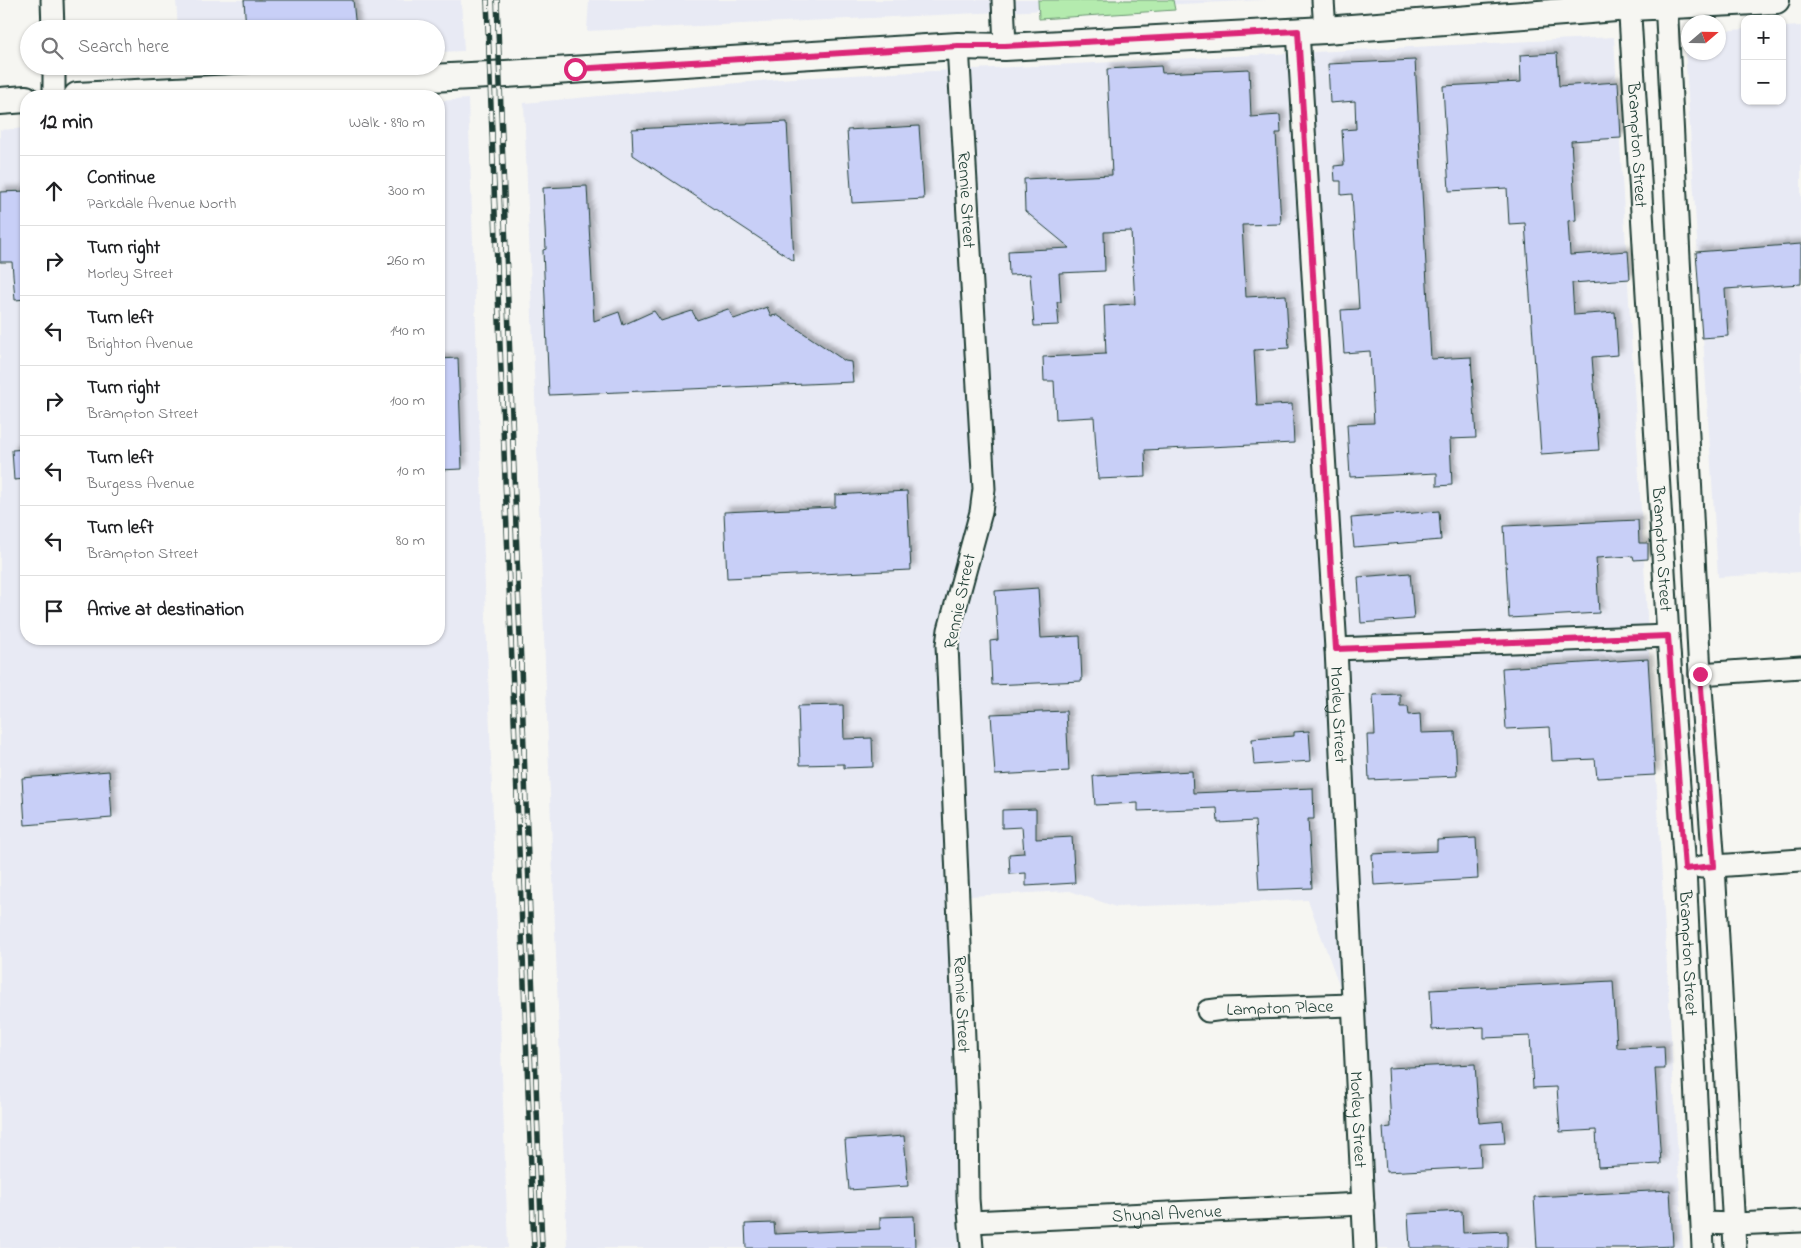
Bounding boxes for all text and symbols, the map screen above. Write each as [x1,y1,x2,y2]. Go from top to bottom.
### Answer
north arrow [1681,15,1726,60]
map controls [1741,15,1786,105]
button: + [1741,15,1786,60]
search box [20,20,445,75]
icon: search [38,34,66,62]
text: Search here [78,34,169,61]
route start [564,58,587,81]
button: − [1741,60,1786,105]
street label: Brampton Street [1619,80,1653,208]
text: 12 min [40,108,93,138]
text: Walk · 890 m [349,111,425,135]
street label: Rennie Street [949,151,981,249]
text: Continue [87,165,155,192]
icon: ahead [40,177,68,205]
text: 300 m [388,179,425,203]
text: Parkdale Avenue North [87,192,236,216]
text: Turn right [87,235,160,262]
icon: right [40,247,68,275]
text: 260 m [387,249,425,273]
text: Morley Street [87,262,173,286]
text: Turn left [87,305,154,332]
icon: left [40,317,68,345]
text: 140 m [390,319,425,343]
text: Brighton Avenue [87,332,193,356]
text: Turn right [87,375,160,402]
icon: right [40,387,68,415]
text: 100 m [390,389,425,413]
text: Brampton Street [87,402,198,426]
text: Turn left [87,445,154,472]
icon: left [40,457,68,485]
text: 10 m [397,459,425,483]
text: Burgess Avenue [87,472,194,496]
street label: Brampton Street [1644,485,1677,613]
text: Turn left [87,515,154,542]
icon: left [40,527,68,555]
text: 80 m [396,529,425,553]
text: Brampton Street [87,542,198,566]
street label: Rennie Street [938,551,984,652]
icon: arrive [40,597,68,625]
text: Arrive at destination [87,597,244,624]
route end [1689,663,1712,686]
street label: Morley Street [1322,666,1353,764]
street label: Brampton Street [1671,889,1703,1016]
street label: Rennie Street [945,955,976,1053]
street label: Lampton Place [1226,995,1335,1024]
street label: Morley Street [1341,1070,1372,1168]
street label: Shynal Avenue [1111,1199,1223,1231]

